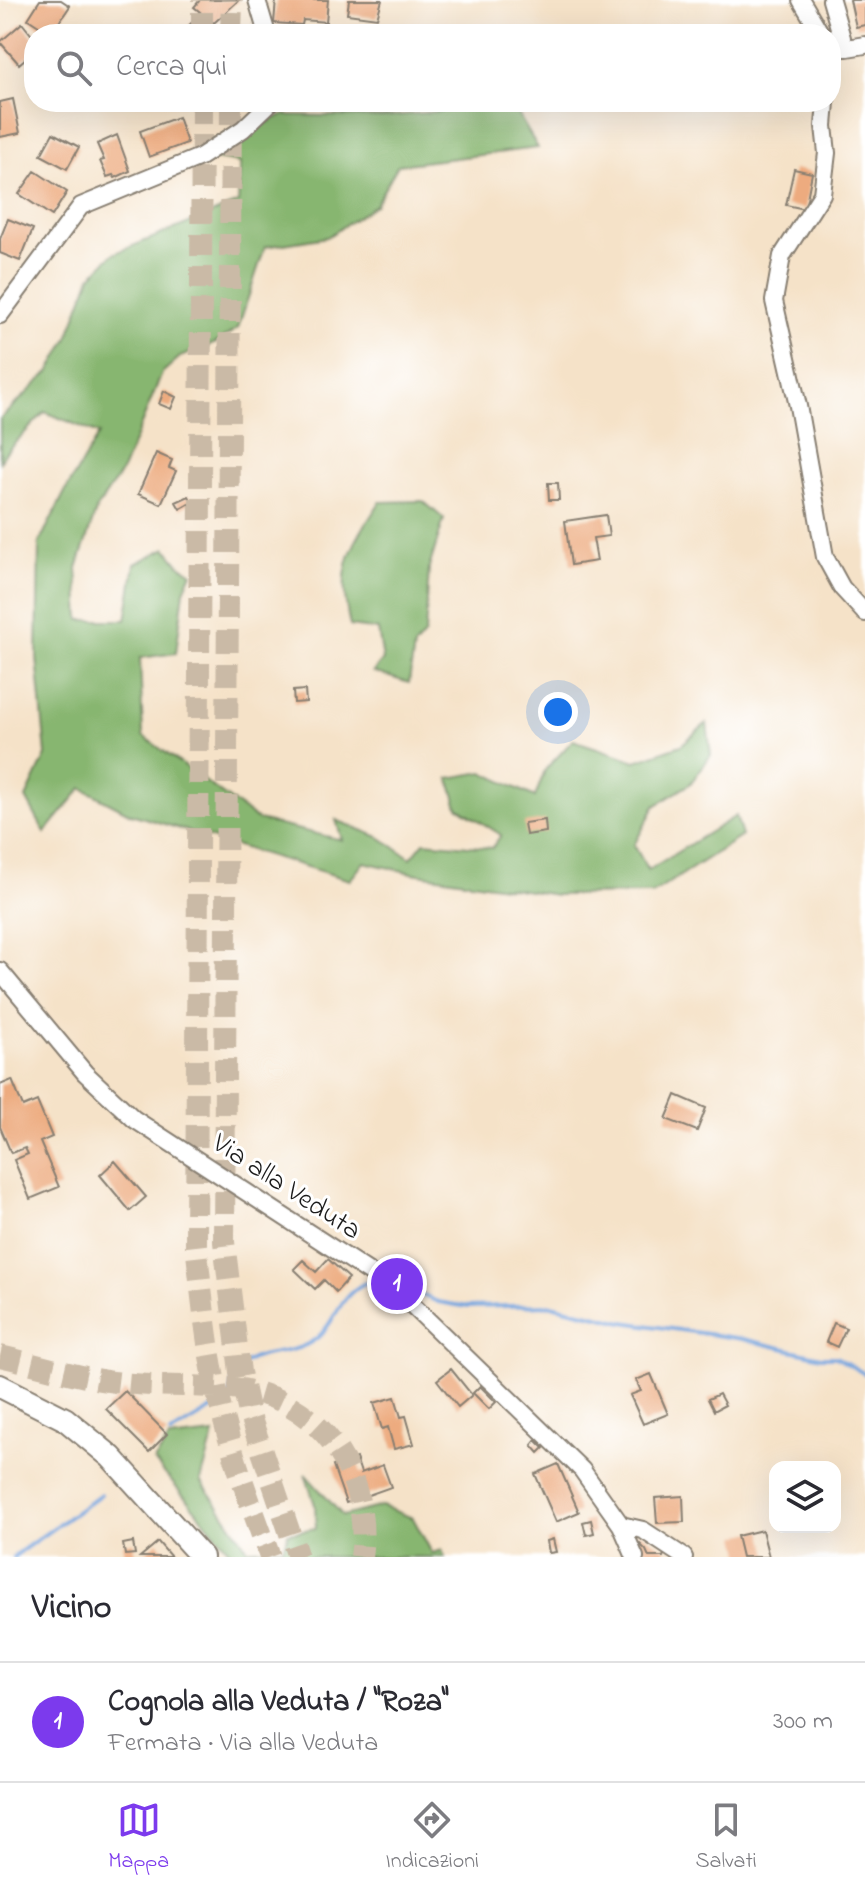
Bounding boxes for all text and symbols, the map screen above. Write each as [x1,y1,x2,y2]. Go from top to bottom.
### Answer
search box [24,24,841,112]
icon: search [52,46,96,90]
text: Cerca qui [116,46,227,90]
your location [538,692,578,732]
street label: Via alla Veduta [203,1124,369,1252]
pin: 1 [371,1254,423,1314]
map controls [769,1461,841,1533]
button: layers [769,1461,841,1533]
text: Vicino [32,1584,111,1634]
text: Cognola alla Veduta / "Roza" [108,1681,449,1725]
text: 1 [54,1703,62,1741]
text: 300 m [773,1703,833,1741]
text: Fermata · Via alla Veduta [108,1725,378,1763]
tab: Mappa [108,1798,169,1878]
tab: Indicazioni [386,1798,479,1878]
tab: Salvati [695,1798,757,1878]

